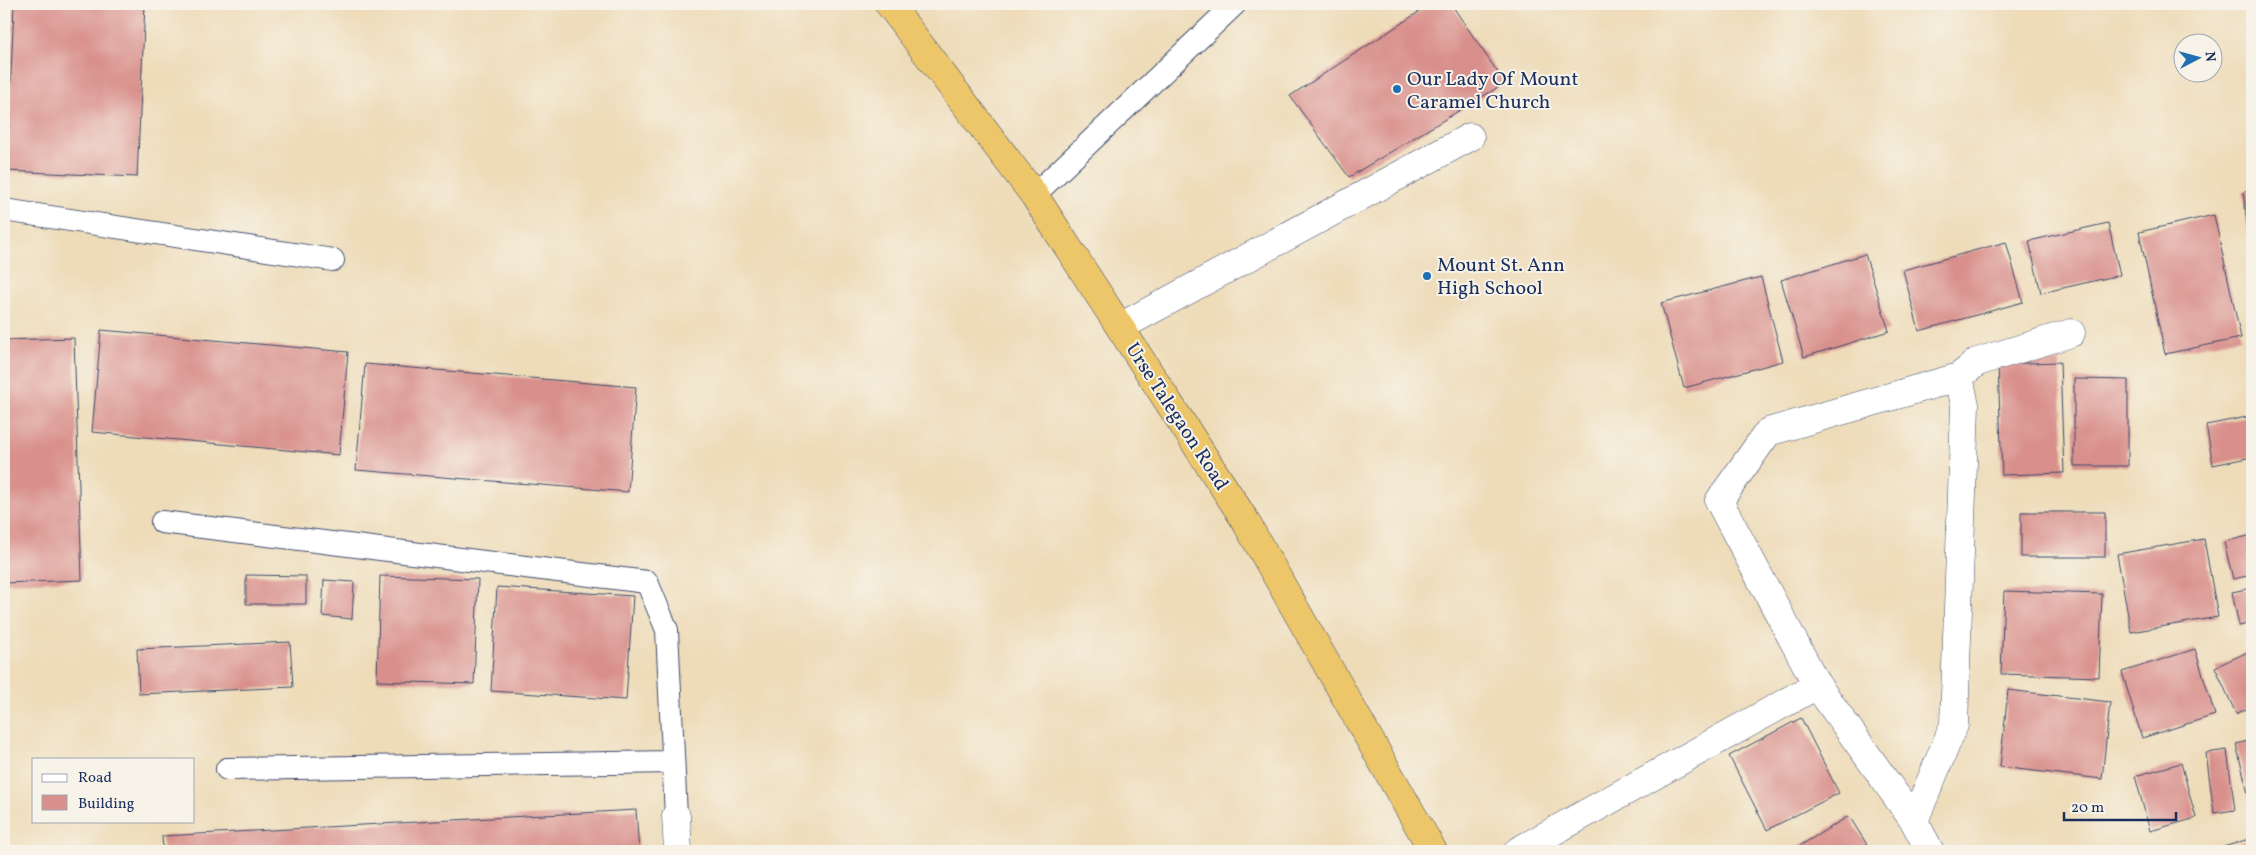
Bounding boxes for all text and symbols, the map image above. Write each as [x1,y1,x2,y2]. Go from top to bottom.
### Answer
north arrow [2174,32,2224,82]
text: N [2199,51,2219,63]
place label: Our Lady Of Mount Caramel Church [1407,66,1579,117]
marker: Our Lady Of Mount Caramel Church [1391,83,1403,95]
place label: Mount St. Ann High School [1437,252,1565,303]
marker: Mount St. Ann High School [1421,270,1433,282]
street label: Urse Talegaon Road [1118,338,1235,496]
legend [32,758,195,822]
text: Road [78,768,112,789]
scale bar [2064,790,2176,822]
text: Building [78,794,135,815]
text: 20 m [2071,798,2104,819]

